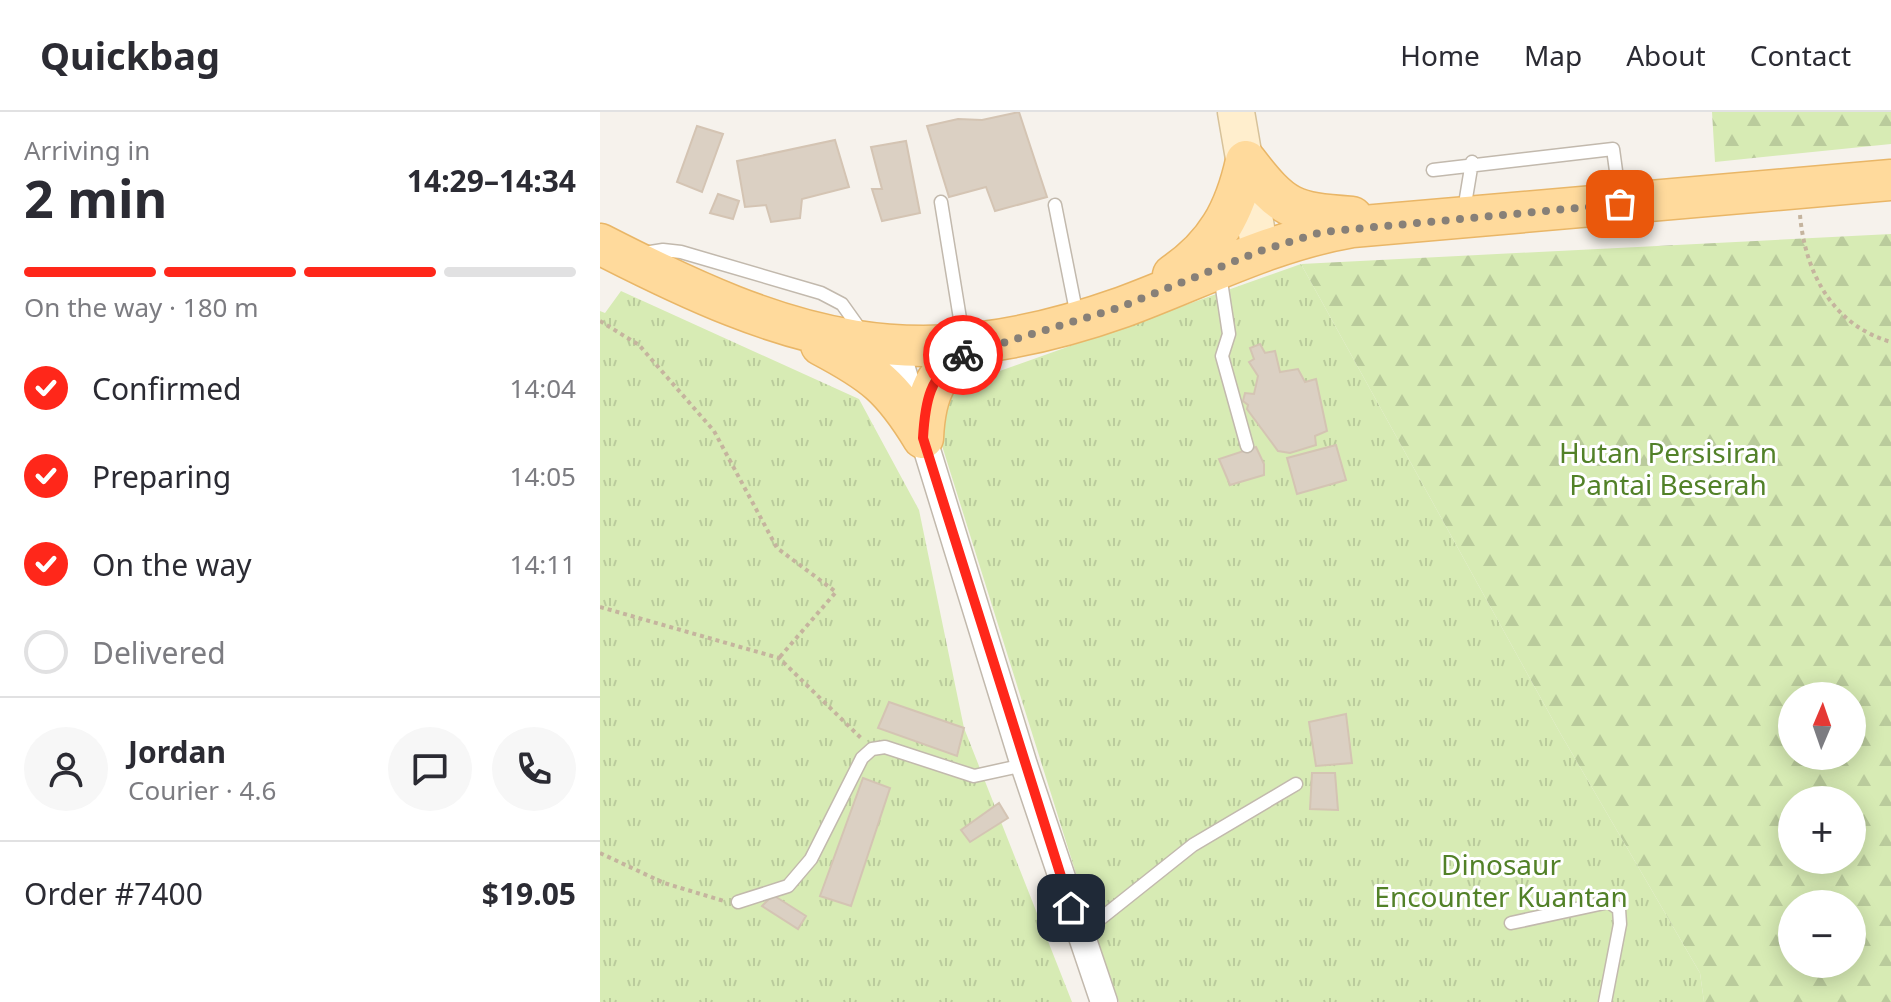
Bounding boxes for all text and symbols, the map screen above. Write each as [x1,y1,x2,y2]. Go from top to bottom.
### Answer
text: Quickbag [40,29,220,81]
text: Home [1400,36,1480,74]
text: Map [1524,36,1582,74]
text: About [1626,36,1706,74]
text: Contact [1750,36,1851,74]
text: Arriving in [24,132,150,168]
text: 14:29–14:34 [407,160,576,201]
text: 2 min [24,162,167,233]
pin [1586,170,1654,238]
icon: bag [1598,182,1642,226]
text: On the way · 180 m [24,289,258,325]
courier [923,315,1003,395]
icon: bike [941,333,985,377]
icon: check [24,366,68,410]
text: Confirmed [92,368,242,409]
text: 14:04 [510,370,576,406]
park label: Hutan Persisiran Pantai Beserah [1559,433,1777,503]
icon: check [24,454,68,498]
text: Preparing [92,456,231,497]
text: 14:05 [510,458,576,494]
icon: check [24,542,68,586]
text: On the way [92,544,252,585]
text: 14:11 [510,546,576,582]
text: Delivered [92,632,226,673]
north arrow [1778,682,1866,770]
map controls [1778,682,1866,978]
button: person [24,727,108,811]
button: chat [388,727,472,811]
button: phone [492,727,576,811]
text: Jordan [128,731,226,772]
text: Courier · 4.6 [128,772,276,808]
button: + [1778,786,1866,874]
park label: Dinosaur Encounter Kuantan [1374,845,1628,915]
text: Order #7400 [24,873,203,914]
text: $19.05 [482,873,576,914]
pin [1037,874,1105,942]
icon: home [1049,886,1093,930]
button: − [1778,890,1866,978]

